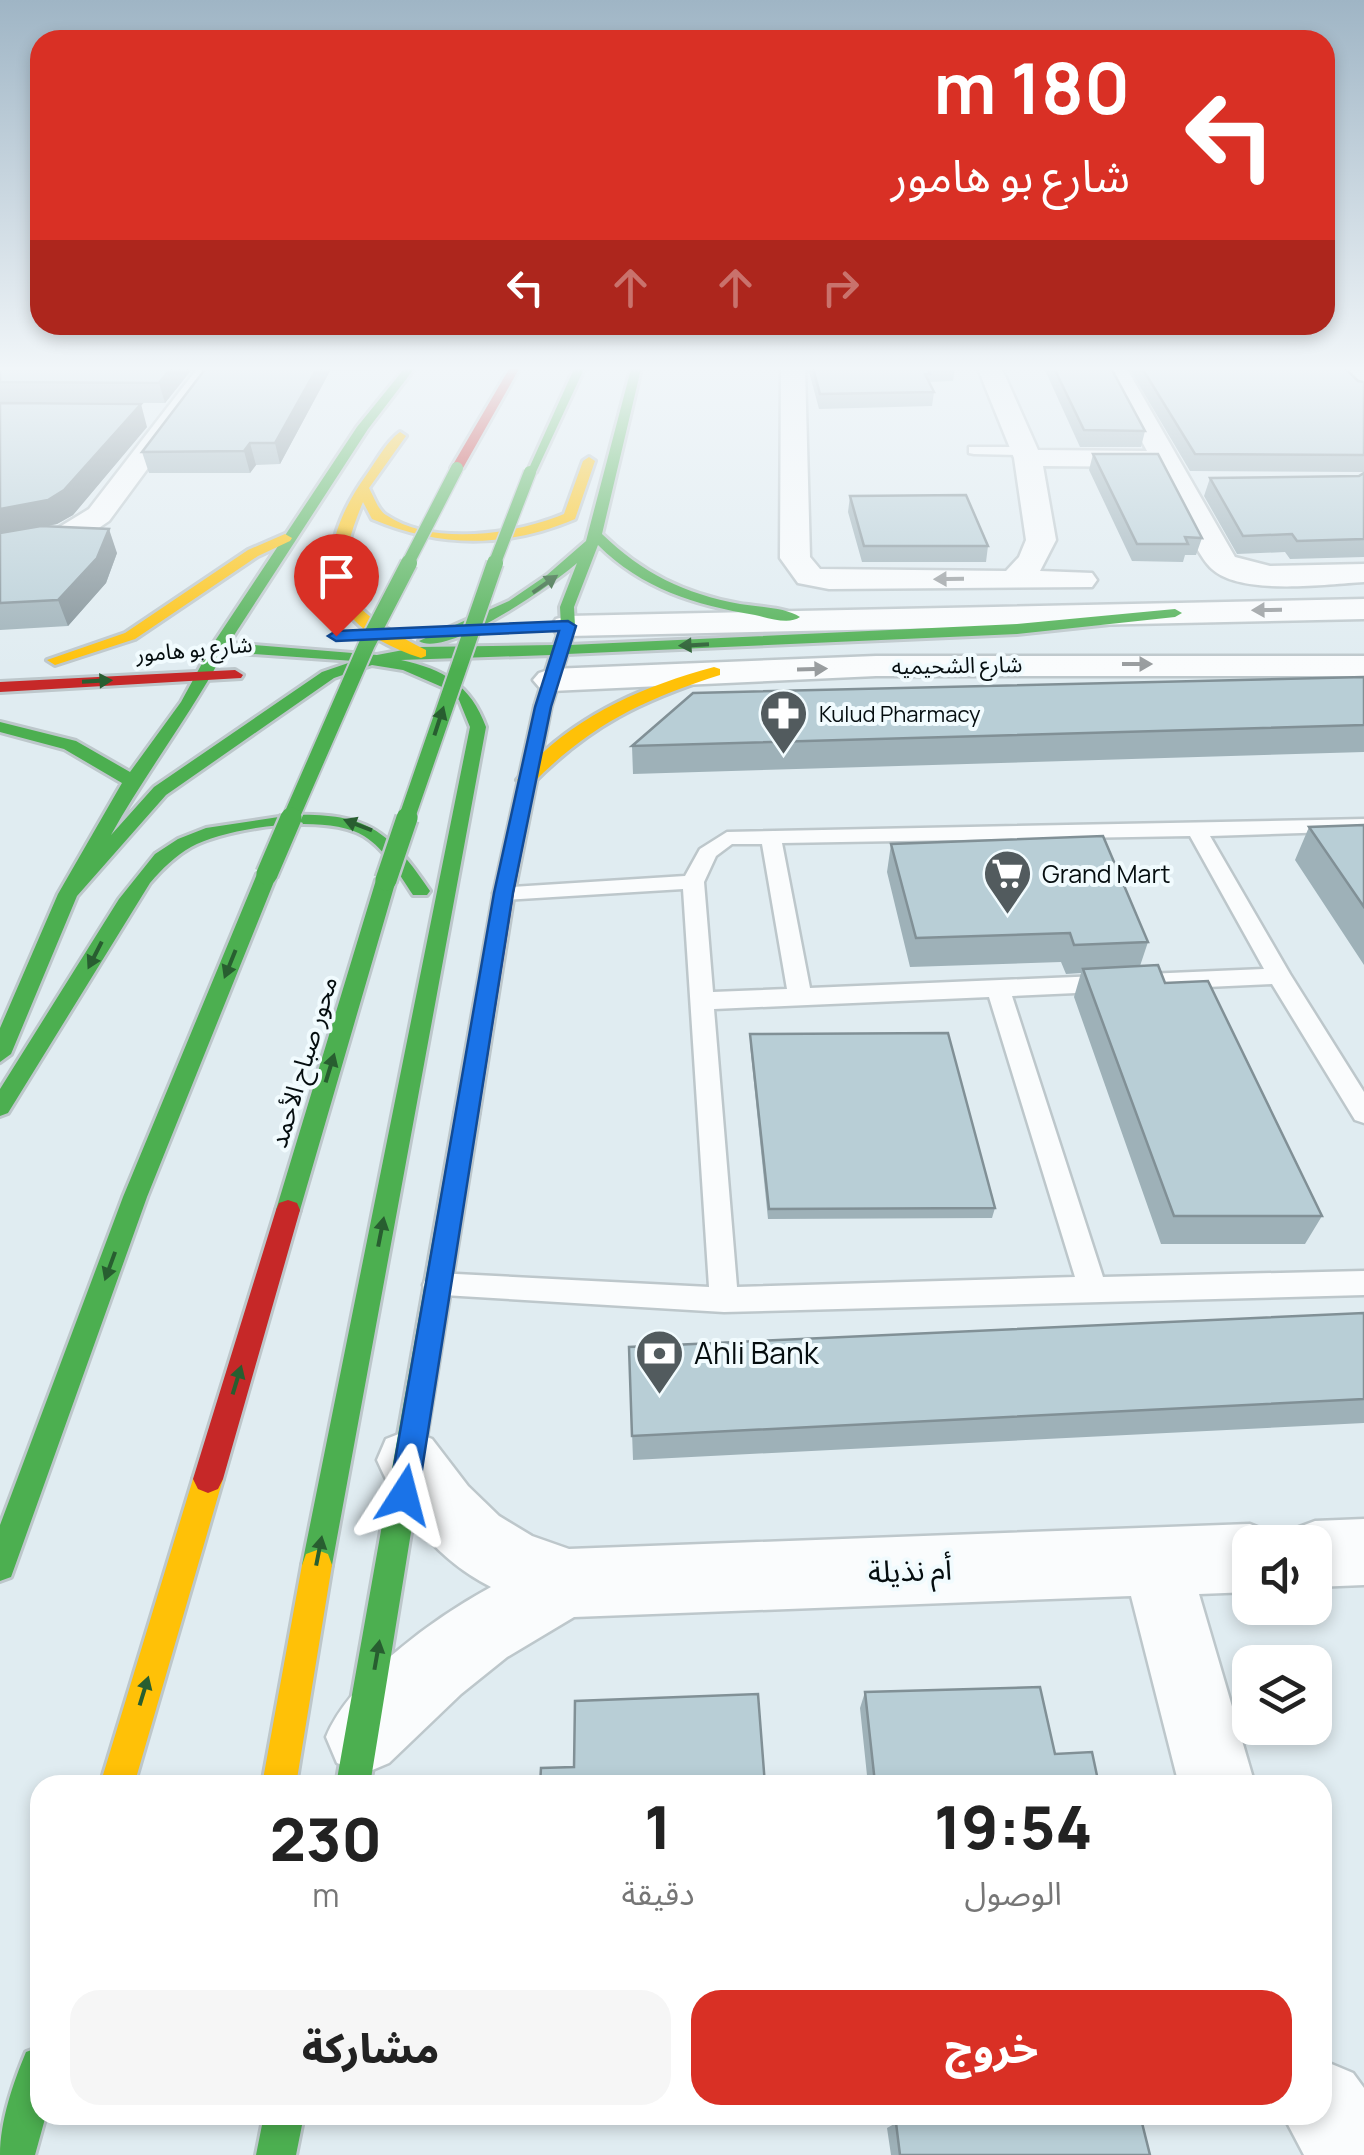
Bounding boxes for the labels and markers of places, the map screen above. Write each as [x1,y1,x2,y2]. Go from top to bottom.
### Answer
pin [294,534,379,637]
pharmacy icon: Kulud Pharmacy [758,688,810,756]
place label: Kulud Pharmacy [819,699,981,729]
supermarket icon: Grand Mart [981,848,1033,916]
place label: Grand Mart [1042,856,1171,891]
bank icon: Ahli Bank [633,1328,685,1396]
place label: Ahli Bank [694,1332,820,1373]

